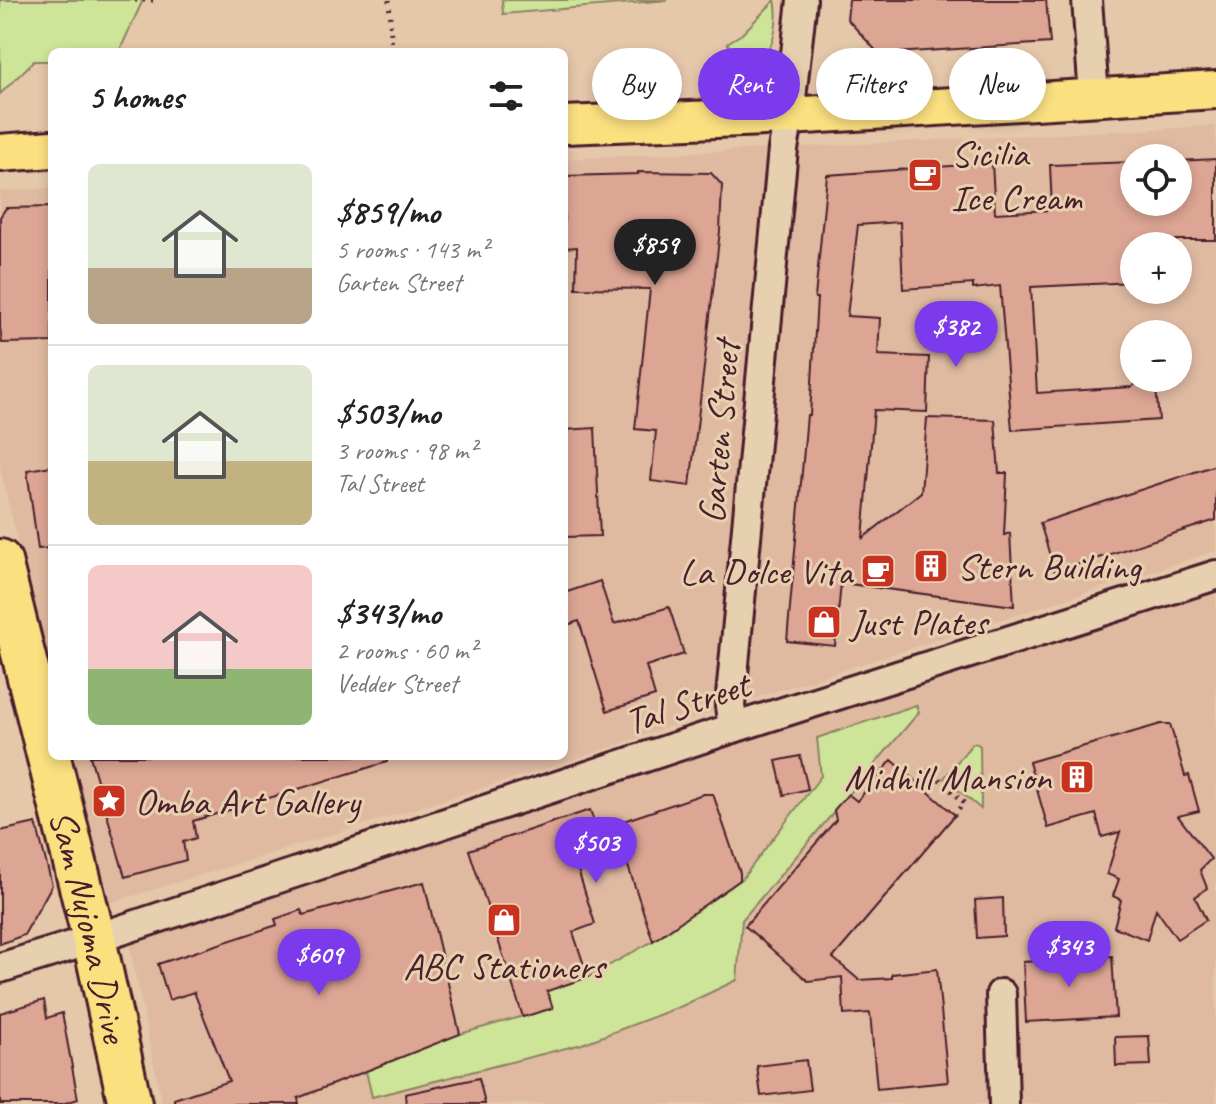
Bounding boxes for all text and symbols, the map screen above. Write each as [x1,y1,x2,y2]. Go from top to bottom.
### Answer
chip: Buy [592,48,682,120]
chip: Rent [698,48,800,120]
chip: Filters [816,48,933,120]
chip: New [949,48,1046,120]
icon: filters [484,74,528,118]
text: 5 homes [88,75,183,118]
place label: Sicilia Ice Cream [951,130,1083,221]
map controls [1120,144,1192,392]
button: locate [1120,144,1192,216]
cafe icon: Sicilia Ice Cream [906,156,944,194]
text: $859/mo [336,190,440,233]
icon: home [152,196,248,292]
pin: $859 [608,219,702,287]
text: $859 [632,228,678,261]
button: + [1120,232,1192,304]
text: 5 rooms · 143 m² [336,233,488,266]
text: Garten Street [336,266,461,299]
pin: $382 [909,301,1003,369]
text: $382 [933,310,979,343]
button: − [1120,320,1192,392]
street label: Garten Street [688,334,751,525]
text: $503/mo [336,391,440,434]
icon: home [152,397,248,493]
text: 3 rooms · 98 m² [336,434,477,467]
text: Tal Street [336,467,424,500]
place label: Stern Building [957,543,1142,590]
building icon: Stern Building [912,547,950,585]
place label: La Dolce Vita [680,548,855,595]
cafe icon: La Dolce Vita [859,552,897,590]
text: $343/mo [336,591,441,634]
icon: home [152,597,248,693]
place label: Just Plates [848,599,990,646]
shop icon: Just Plates [805,603,843,641]
text: 2 rooms · 60 m² [336,634,477,667]
street label: Tal Street [619,660,758,745]
text: Vedder Street [336,667,458,700]
place label: Midhill Mansion [844,754,1053,801]
building icon: Midhill Mansion [1058,758,1096,796]
place label: Omba Art Gallery [135,778,363,825]
place icon: Omba Art Gallery [90,782,128,820]
street label: Sam Nujoma Drive [39,805,140,1049]
pin: $503 [549,817,643,885]
text: $503 [573,826,619,859]
shop icon: ABC Stationers [485,901,523,939]
pin: $343 [1022,921,1116,989]
pin: $609 [272,929,366,997]
text: $343 [1046,930,1092,963]
text: $609 [295,938,343,971]
place label: ABC Stationers [403,943,608,990]

